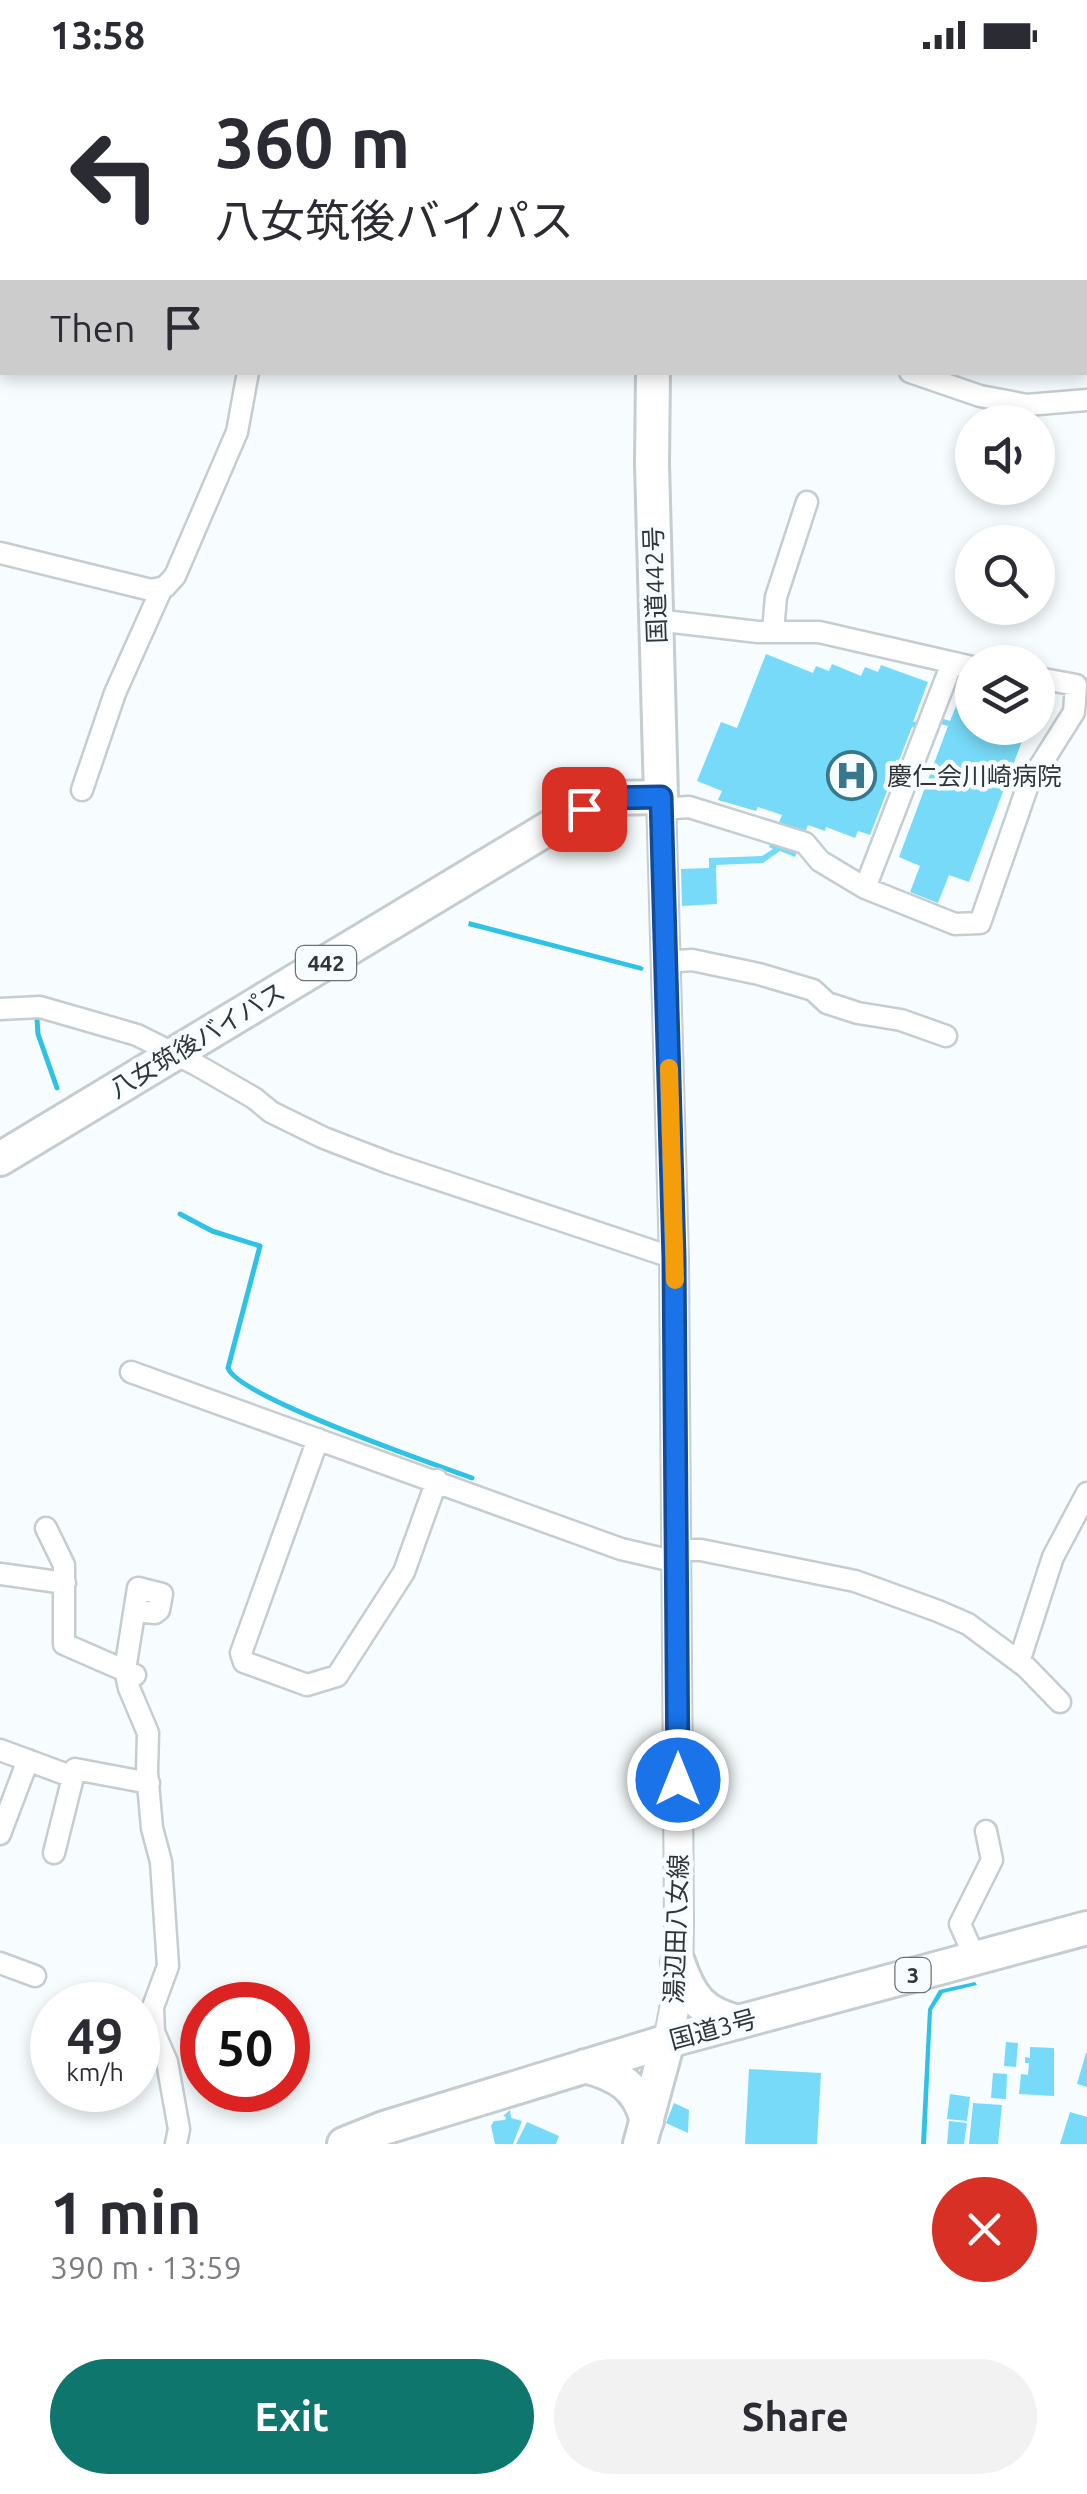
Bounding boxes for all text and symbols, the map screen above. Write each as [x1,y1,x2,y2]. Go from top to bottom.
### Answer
text: 13:58 [50,14,145,56]
text: 360 m [215,103,410,181]
icon: left [50,110,180,240]
text: 八女筑後バイパス [215,195,574,246]
icon: arrive [156,300,211,355]
text: Then [50,307,136,349]
map controls [955,405,1055,745]
button: sound [955,405,1055,505]
button: search [955,525,1055,625]
street label: 国道442号 [639,526,671,644]
button: layers [955,645,1055,745]
hospital icon: 慶仁会川崎病院 [826,750,878,802]
place label: 慶仁会川崎病院 [887,762,1062,790]
pin [542,767,627,852]
icon: arrive [557,782,612,837]
road number: 442 [296,946,356,980]
street label: 八女筑後バイパス [104,977,290,1103]
position arrow [626,1728,730,1832]
street label: 湯辺田八女線 [659,1854,693,2004]
road number: 3 [896,1958,930,1992]
speed limit sign: 50 [180,1982,310,2112]
street label: 国道3号 [666,2004,760,2054]
text: 49 [67,2007,123,2063]
text: km/h [66,2058,124,2086]
button: close [932,2177,1037,2282]
text: 1 min [50,2178,202,2245]
text: 390 m · 13:59 [50,2249,242,2285]
button: Exit [50,2359,534,2474]
button: Share [554,2359,1037,2474]

